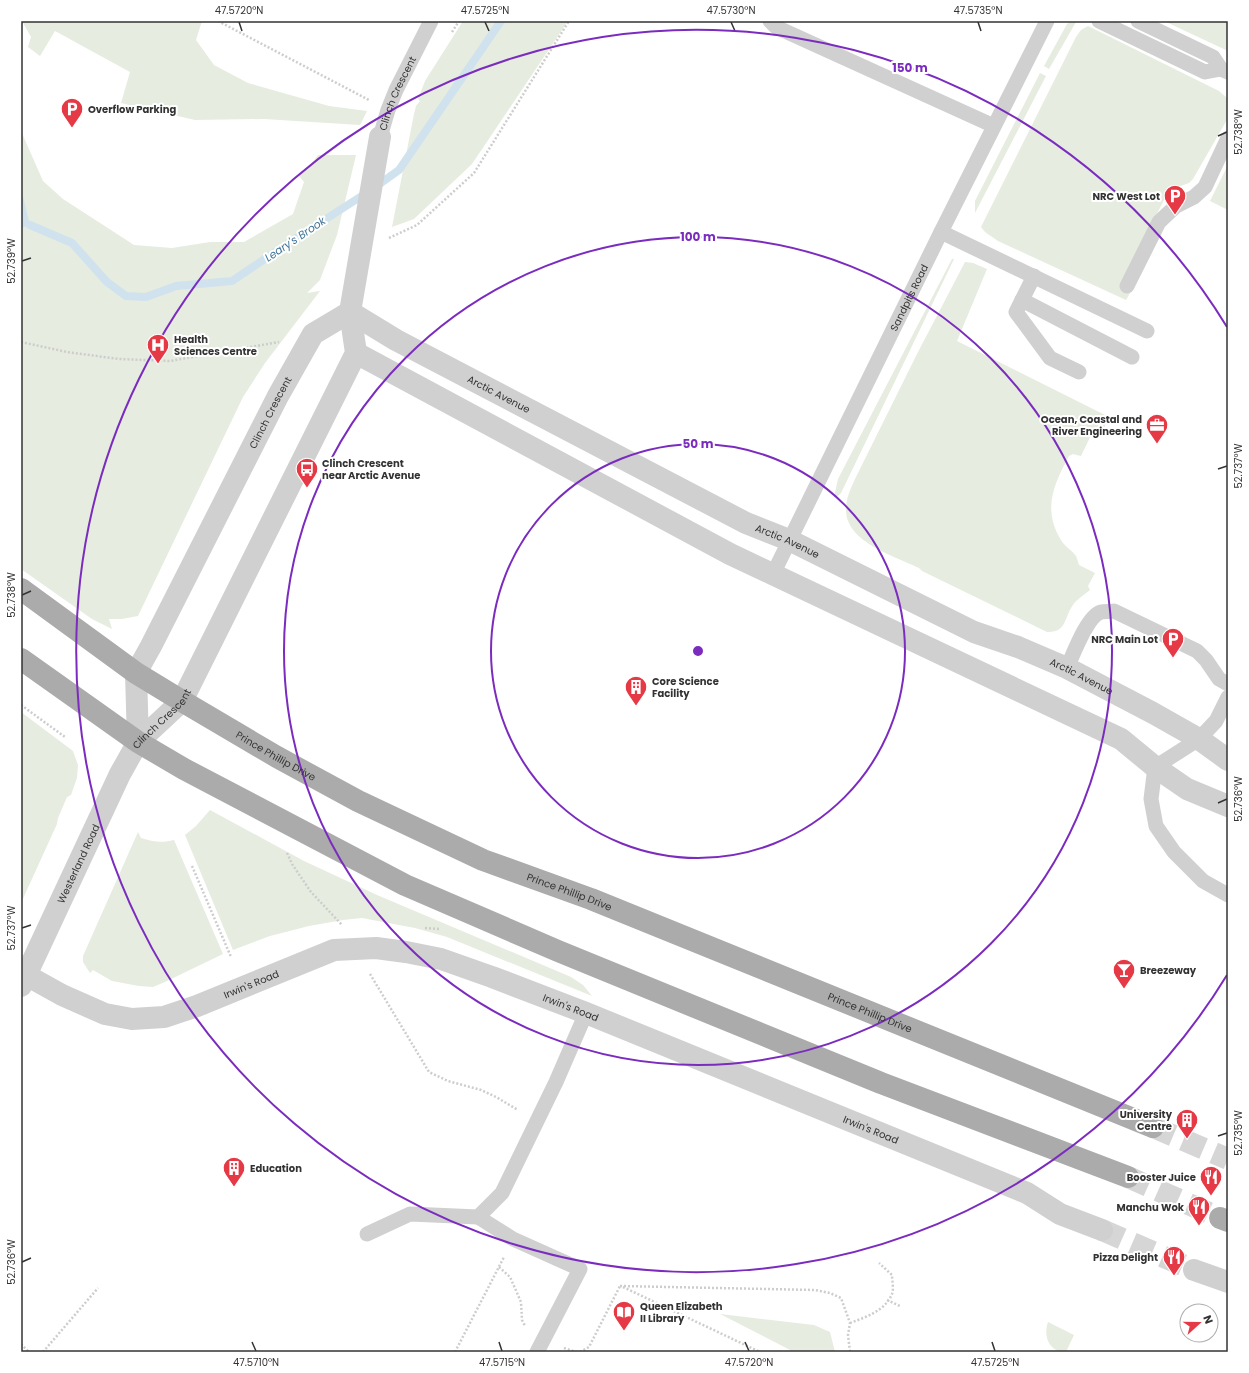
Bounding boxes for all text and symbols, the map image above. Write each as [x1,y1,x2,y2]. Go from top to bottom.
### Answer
text: 47.5720°N [215,3,263,18]
text: 47.5725°N [461,3,509,18]
text: 47.5730°N [707,3,755,18]
text: 47.5735°N [954,3,1002,18]
street label: Clinch Crescent [375,53,420,132]
text: 150 m [892,59,928,76]
parking icon: Overflow Parking [59,96,85,129]
place label: Overflow Parking [88,102,176,117]
text: 52.738°W [1231,109,1246,155]
parking icon: NRC West Lot [1162,183,1188,216]
place label: NRC West Lot [1093,189,1160,204]
water label: Leary's Brook [261,212,330,265]
text: 100 m [680,228,716,245]
text: 52.739°W [4,238,19,284]
street label: Sandpits Road [887,262,932,334]
hospital icon: Health Sciences Centre [145,332,171,365]
place label: Health Sciences Centre [174,332,257,359]
street label: Arctic Avenue [465,372,533,417]
street label: Clinch Crescent [245,374,296,451]
place label: Ocean, Coastal and River Engineering [1041,412,1142,439]
office icon: Ocean, Coastal and River Engineering [1144,412,1170,445]
text: 50 m [683,435,714,452]
text: 52.737°W [1231,443,1246,488]
bus stop icon: Clinch Crescent near Arctic Avenue [294,456,320,489]
place label: Clinch Crescent near Arctic Avenue [322,456,420,483]
street label: Arctic Avenue [753,520,822,562]
text: 52.738°W [4,572,19,618]
parking icon: NRC Main Lot [1160,626,1186,659]
place label: NRC Main Lot [1091,632,1158,647]
centre of rings [691,644,705,658]
street label: Arctic Avenue [1047,654,1115,699]
building icon: Core Science Facility [623,674,649,707]
place label: Core Science Facility [652,674,719,701]
street label: Clinch Crescent [129,686,195,752]
street label: Prince Phillip Drive [233,727,319,785]
text: 52.736°W [1231,776,1246,822]
street label: Westerland Road [54,822,104,906]
street label: Prince Phillip Drive [525,869,614,915]
text: 52.737°W [4,905,19,950]
bar icon: Breezeway [1111,957,1137,990]
place label: Breezeway [1140,963,1197,978]
street label: Irwin's Road [221,966,281,1002]
street label: Prince Phillip Drive [825,989,914,1037]
street label: Irwin's Road [541,990,601,1025]
place label: University Centre [1120,1107,1173,1134]
building icon: University Centre [1174,1107,1200,1140]
text: 52.735°W [1231,1110,1246,1156]
street label: Irwin's Road [841,1112,901,1148]
building icon: Education [221,1155,247,1188]
place label: Education [250,1161,302,1176]
restaurant icon: Booster Juice [1198,1164,1224,1197]
place label: Booster Juice [1127,1170,1196,1185]
restaurant icon: Manchu Wok [1186,1194,1212,1227]
place label: Manchu Wok [1117,1200,1185,1215]
text: 52.736°W [4,1239,19,1285]
restaurant icon: Pizza Delight [1161,1244,1187,1277]
place label: Pizza Delight [1093,1250,1158,1265]
library icon: Queen Elizabeth II Library [611,1299,637,1332]
place label: Queen Elizabeth II Library [640,1299,723,1326]
north arrow [1179,1303,1219,1343]
text: N [1199,1313,1217,1326]
text: 47.5710°N [233,1355,279,1370]
text: 47.5715°N [479,1355,525,1370]
text: 47.5720°N [725,1355,773,1370]
text: 47.5725°N [971,1355,1019,1370]

